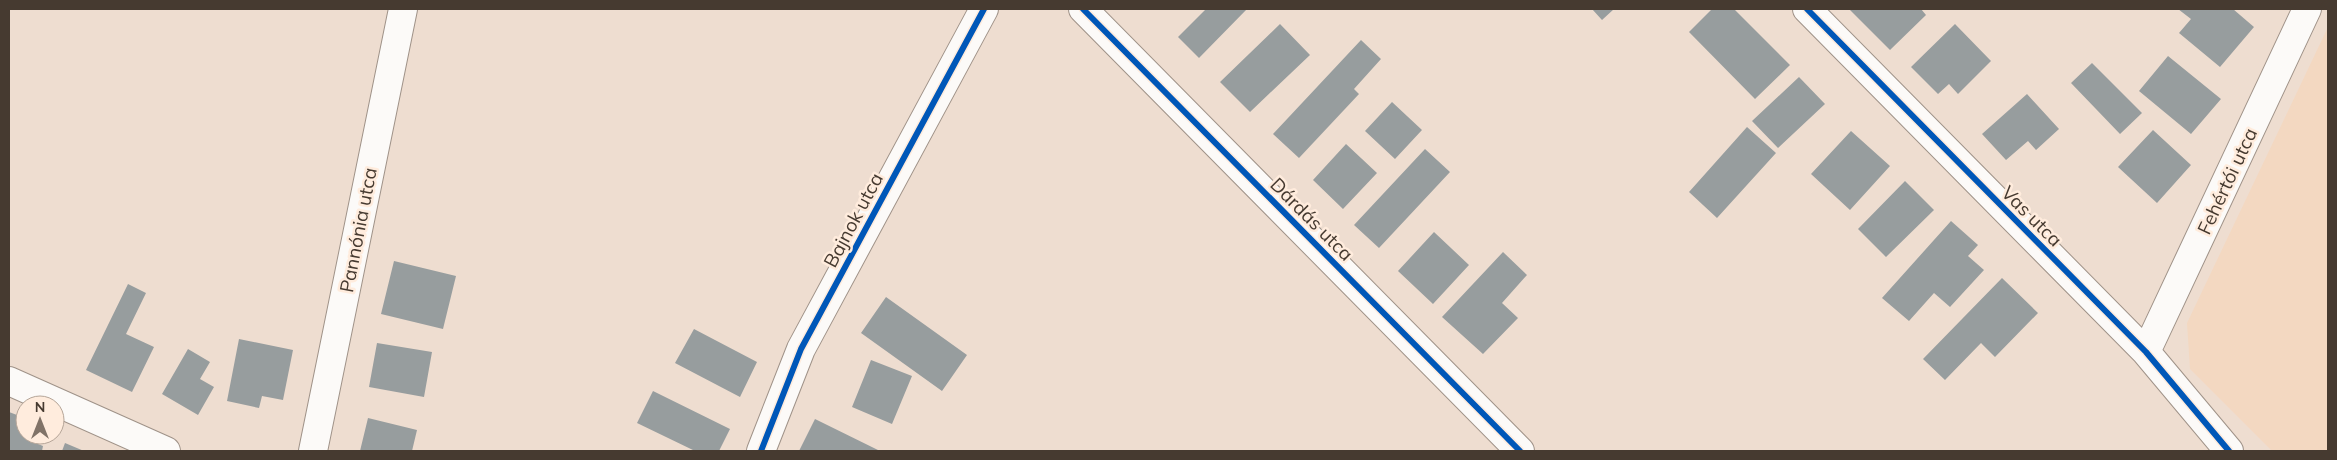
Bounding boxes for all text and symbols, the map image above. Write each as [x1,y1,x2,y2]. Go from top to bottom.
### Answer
street label: Fehértói utca [2192,124,2262,238]
street label: Pannónia utca [334,166,382,294]
street label: Bajnok utca [818,169,888,271]
street label: Dárdás utca [1265,172,1359,266]
street label: Vas utca [1997,181,2067,251]
north arrow [15,395,65,445]
text: N [35,398,45,416]

